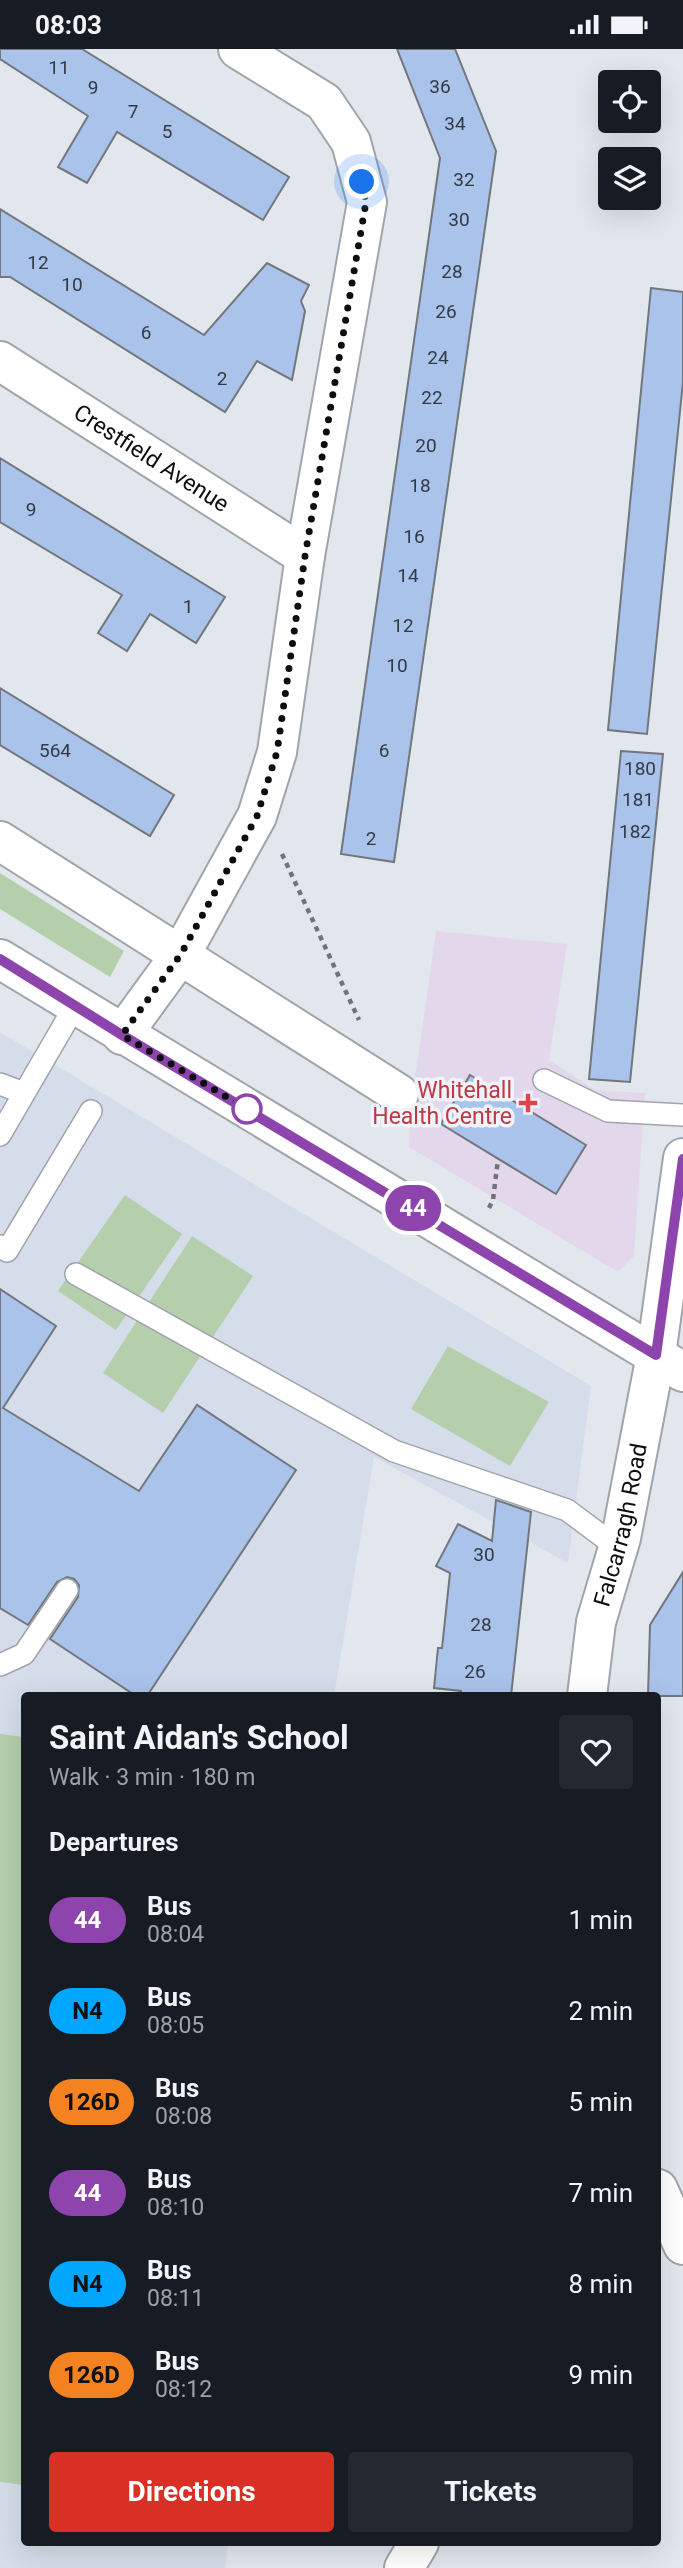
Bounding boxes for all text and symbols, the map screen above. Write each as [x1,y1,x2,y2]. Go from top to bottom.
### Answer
text: 08:03 [35,10,102,40]
house number: 11 [48,56,70,79]
map controls [598,70,661,210]
button: locate [598,70,661,133]
house number: 36 [429,75,451,98]
house number: 9 [88,76,98,99]
house number: 7 [128,100,138,123]
house number: 34 [444,112,466,135]
house number: 5 [162,120,172,143]
button: layers [598,147,661,210]
your location [344,164,379,199]
house number: 32 [453,168,475,191]
house number: 30 [448,208,470,231]
house number: 12 [27,251,49,274]
house number: 28 [441,260,463,283]
house number: 10 [61,273,83,296]
house number: 26 [435,300,457,323]
house number: 6 [141,321,151,344]
house number: 24 [427,346,449,369]
house number: 2 [217,367,227,390]
house number: 22 [421,386,443,409]
street label: Crestfield Avenue [69,399,234,518]
house number: 20 [415,434,437,457]
house number: 18 [409,474,431,497]
house number: 9 [26,498,36,521]
house number: 16 [403,525,425,548]
house number: 14 [397,564,419,587]
house number: 1 [183,595,193,618]
house number: 12 [392,614,414,637]
house number: 10 [386,654,408,677]
house number: 564 [39,739,71,762]
house number: 6 [379,739,389,762]
house number: 180 [624,757,656,780]
house number: 181 [622,788,654,811]
house number: 182 [619,820,651,843]
house number: 2 [366,827,376,850]
place label: Whitehall Health Centre [372,1077,512,1130]
marker: Whitehall Health Centre [518,1093,538,1113]
unlabelled marker [232,1094,262,1124]
line badge: 44 [382,1185,444,1231]
text: 44 [399,1194,427,1222]
street label: Falcarragh Road [588,1441,653,1610]
house number: 30 [473,1543,495,1566]
house number: 28 [470,1613,492,1636]
house number: 26 [464,1660,486,1683]
button: heart [559,1715,633,1789]
text: Saint Aidan's School [49,1718,349,1757]
text: Walk · 3 min · 180 m [49,1764,255,1791]
text: Departures [49,1827,179,1857]
text: Bus [147,1891,192,1921]
text: 1 min [568,1905,633,1935]
text: 44 [74,1906,101,1934]
text: 08:04 [147,1921,204,1948]
text: Bus [147,1982,192,2012]
text: 2 min [568,1996,633,2026]
text: N4 [72,1997,103,2025]
text: 08:05 [147,2012,204,2039]
text: Bus [155,2073,199,2103]
text: 5 min [568,2087,633,2117]
text: 126D [63,2088,120,2116]
text: 08:08 [155,2103,212,2130]
text: Bus [147,2164,192,2194]
text: 7 min [568,2178,633,2208]
text: 44 [74,2179,101,2207]
text: 08:10 [147,2194,204,2221]
text: Bus [147,2255,192,2285]
text: 8 min [568,2269,633,2299]
text: N4 [72,2270,103,2298]
text: 08:11 [147,2285,204,2312]
text: Bus [155,2346,199,2376]
text: 9 min [568,2360,633,2390]
text: 126D [63,2361,120,2389]
text: 08:12 [155,2376,212,2403]
button: Directions [49,2452,334,2532]
button: Tickets [348,2452,633,2532]

